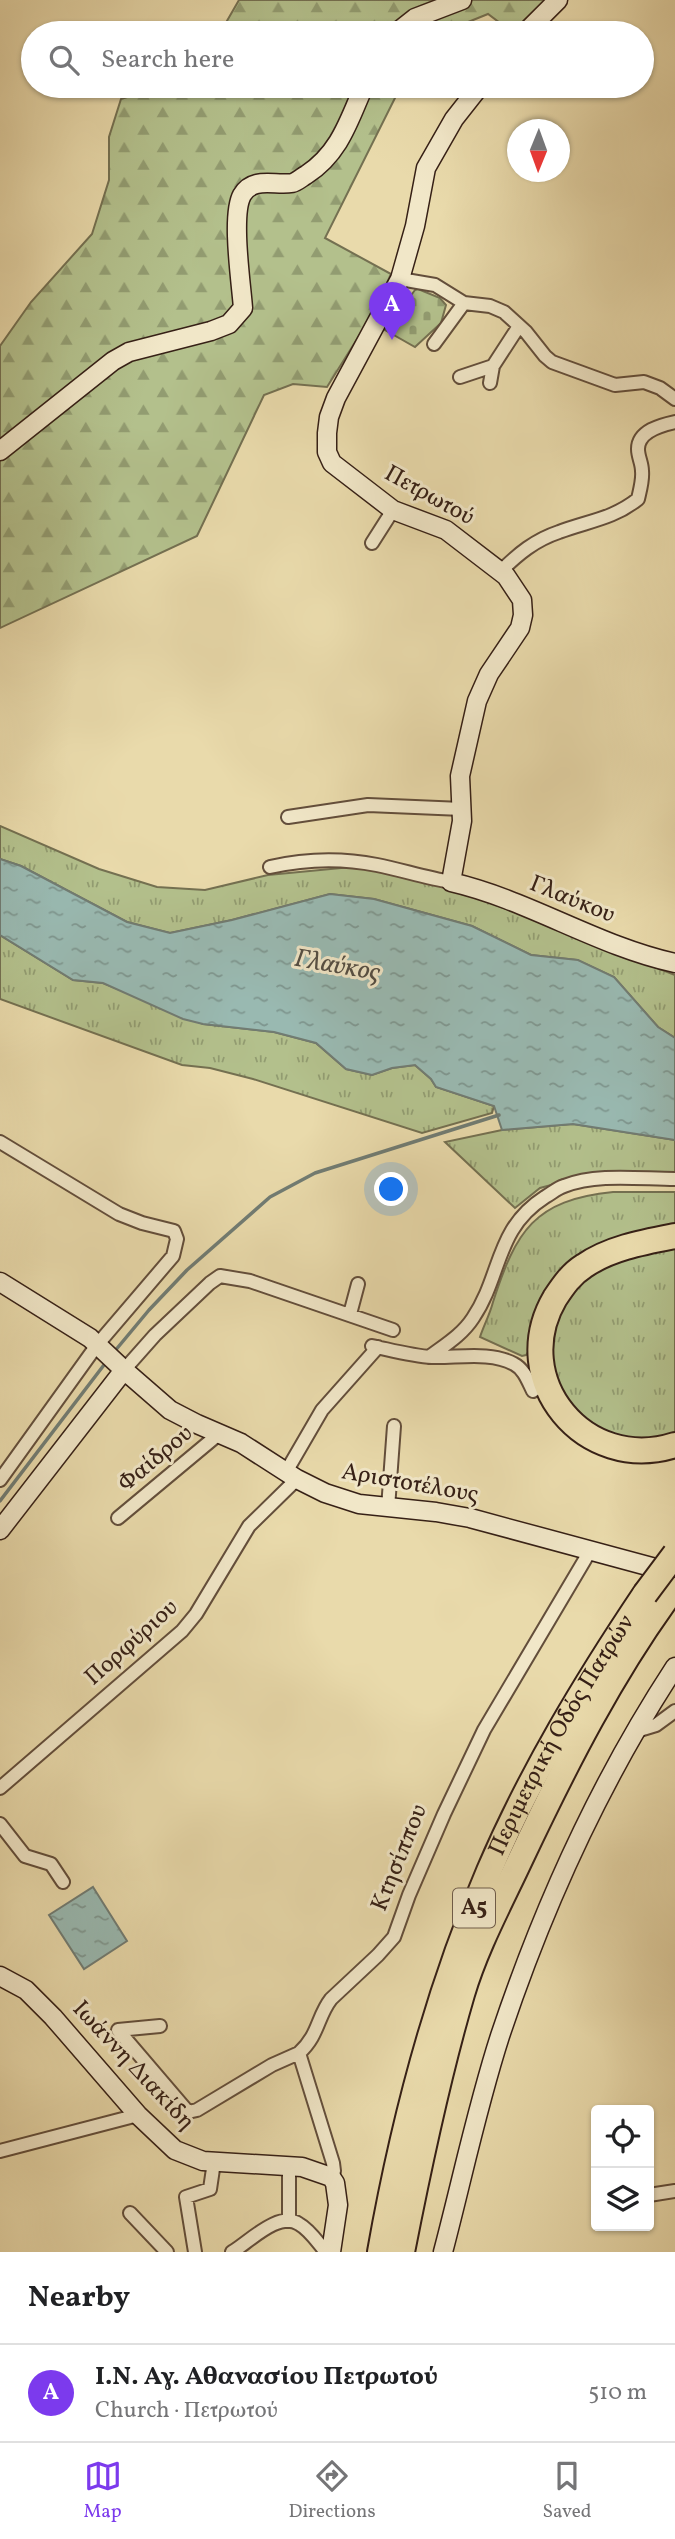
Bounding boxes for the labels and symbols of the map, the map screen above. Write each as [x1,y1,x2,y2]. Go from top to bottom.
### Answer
north arrow [507,119,570,182]
pin: A [369,282,415,340]
street label: Πετρωτού [378,457,480,535]
street label: Γλαύκου [524,867,620,933]
water label: Γλαύκος [291,941,383,991]
your location [374,1172,408,1206]
street label: Φαίδρου [111,1417,201,1501]
street label: Αριστοτέλους [339,1455,481,1513]
street label: Πορφύριου [78,1592,186,1694]
street label: Περιμετρική Οδός Πατρών [481,1608,644,1862]
street label: Κτησίππου [363,1799,437,1917]
road number: Α5 [453,1888,495,1927]
street label: Ιωάννη Διακίδη [64,1993,202,2139]

